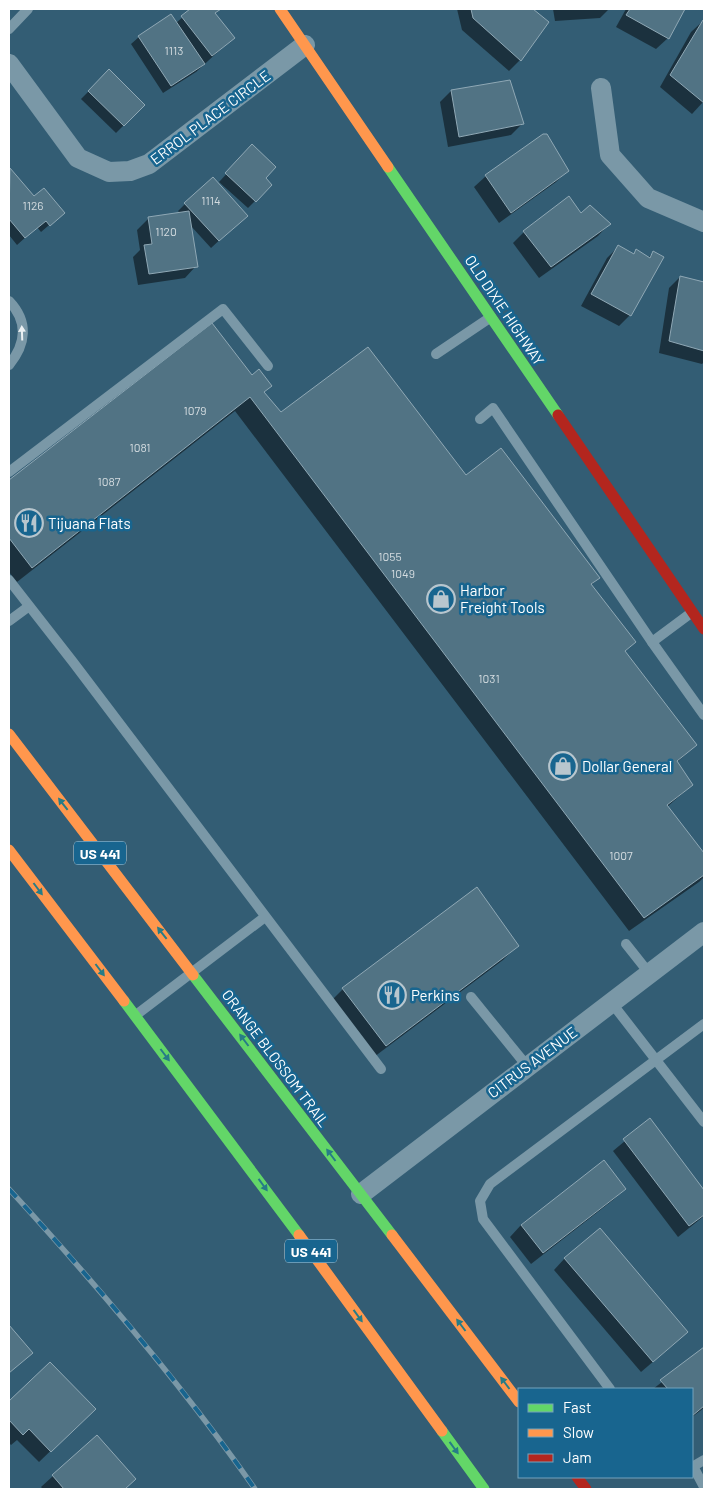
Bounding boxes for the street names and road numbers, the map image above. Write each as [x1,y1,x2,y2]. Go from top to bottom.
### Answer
street label: ERROL PLACE CIRCLE [147,66,273,168]
street label: OLD DIXIE HIGHWAY [461,251,549,369]
road number: US 441 [74,841,126,864]
street label: ORANGE BLOSSOM TRAIL [219,986,333,1130]
street label: CITRUS AVENUE [484,1023,580,1101]
road number: US 441 [285,1240,337,1262]

